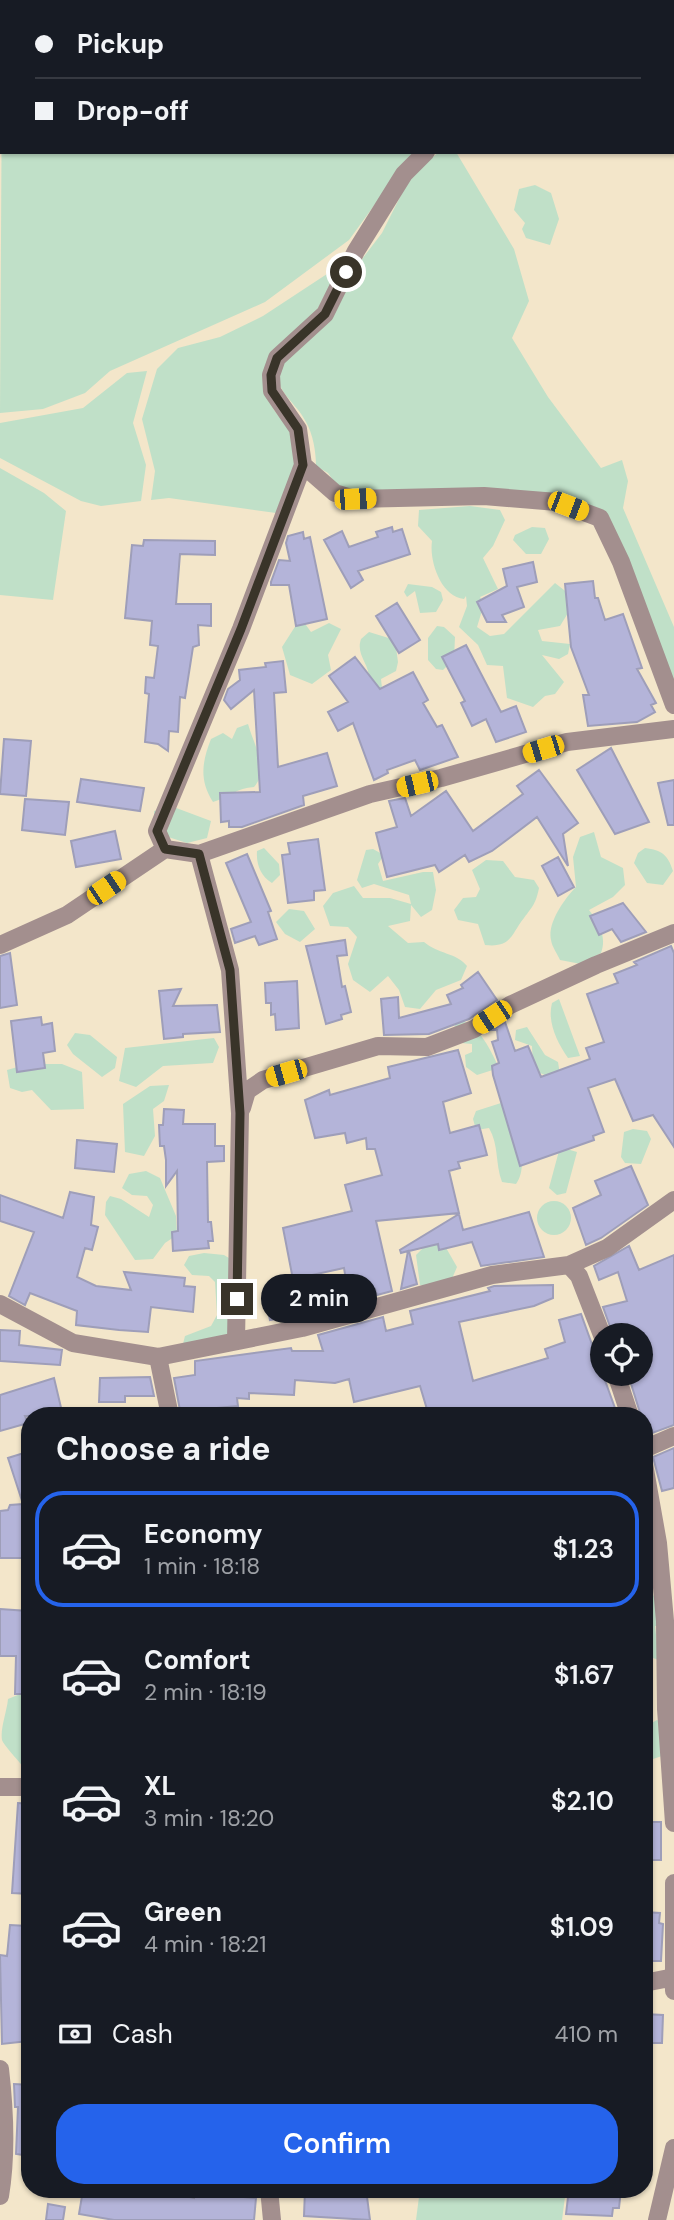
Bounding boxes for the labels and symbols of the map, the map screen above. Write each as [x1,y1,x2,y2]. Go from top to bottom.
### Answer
route start [330,256,362,288]
car [334,488,377,510]
car [545,489,592,523]
car [520,733,567,765]
car [395,769,440,799]
car [83,868,130,908]
car [469,997,516,1037]
car [263,1057,310,1089]
callout: 2 min [262,1274,377,1324]
route end [221,1283,253,1315]

